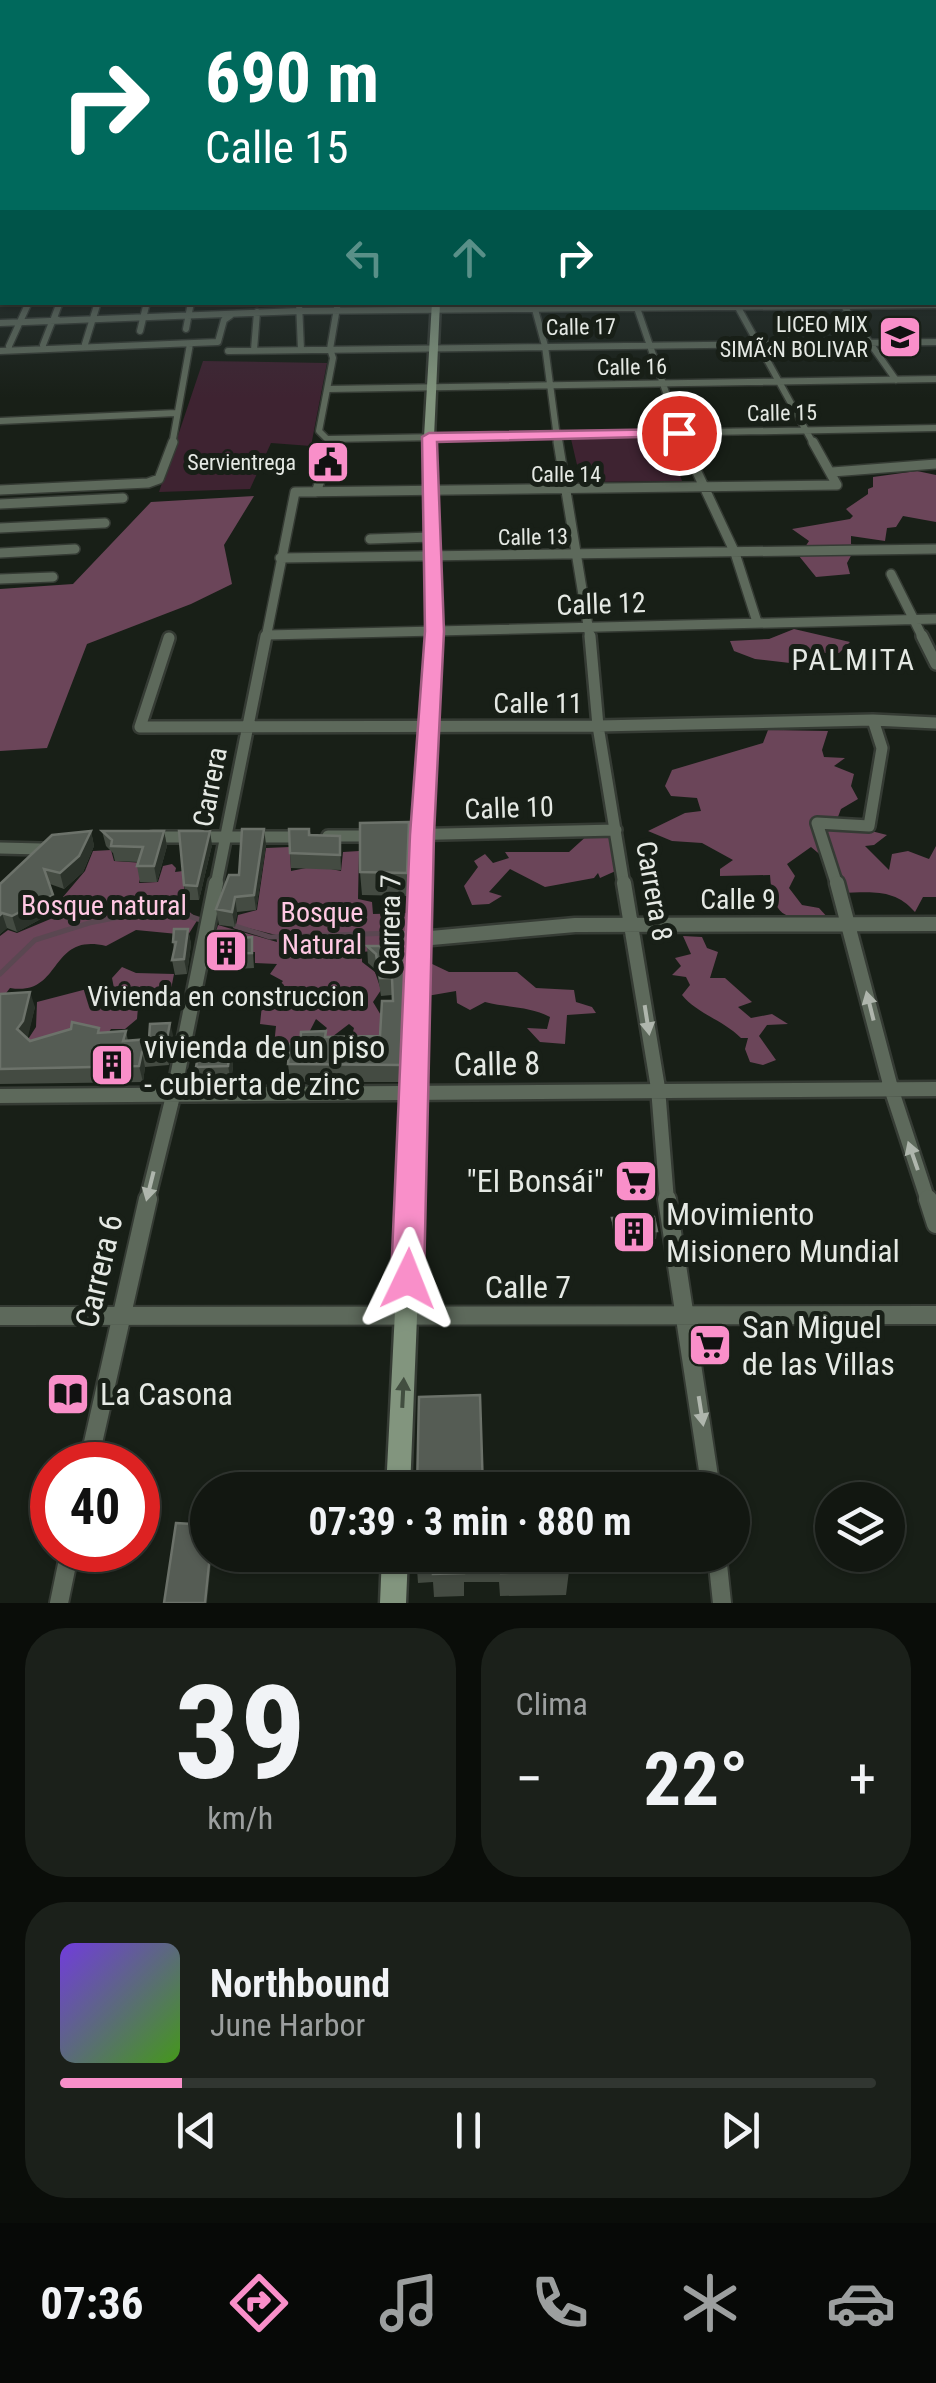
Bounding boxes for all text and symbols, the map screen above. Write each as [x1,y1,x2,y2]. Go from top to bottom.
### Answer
text: 690 m [205,37,379,119]
icon: right [40,40,170,170]
text: Calle 15 [205,121,349,174]
icon: left [337,230,392,285]
icon: ahead [442,230,497,285]
icon: right [547,230,602,285]
place label: LICEO MIX SIMÃ‹N BOLIVAR [720,312,868,362]
street label: Calle 17 [546,314,616,340]
school or university icon: LICEO MIX SIMÃ‹N BOLIVAR [877,314,923,360]
street label: Calle 16 [597,354,667,380]
pin [637,391,722,476]
street label: Calle 15 [747,400,817,426]
icon: arrive [652,406,707,461]
public building icon: Servientrega [305,439,351,485]
place label: Servientrega [187,450,296,475]
street label: Calle 14 [531,462,601,487]
street label: Calle 13 [498,524,568,550]
street label: Calle 12 [556,586,646,622]
district label: PALMITA [791,642,917,677]
street label: Calle 11 [493,687,583,720]
street label: Carrera [186,744,234,830]
street label: Calle 10 [464,790,554,826]
street label: Carrera 8 [629,838,679,944]
street label: Carrera 7 [373,874,407,976]
street label: Calle 9 [700,883,776,916]
park label: Bosque natural [21,889,187,922]
park label: Bosque Natural [281,896,363,961]
building icon: Vivienda en construccion [203,928,249,974]
place label: Vivienda en construccion [87,980,365,1013]
one-way arrow [862,990,877,1021]
one-way arrow [640,1005,656,1037]
place label: vivienda de un piso - cubierta de zinc [144,1028,385,1103]
building icon: vivienda de un piso - cubierta de zinc [89,1042,135,1088]
street label: Calle 8 [454,1044,540,1084]
one-way arrow [905,1141,920,1171]
supermarket icon: "El Bonsái" [613,1158,659,1204]
place label: "El Bonsái" [467,1162,604,1200]
one-way arrow [142,1171,157,1202]
place label: Movimiento Misionero Mundial [666,1195,900,1270]
building icon: Movimiento Misionero Mundial [611,1209,657,1255]
street label: Carrera 6 [68,1211,130,1331]
position arrow [356,1227,460,1331]
street label: Calle 7 [485,1268,571,1306]
place label: San Miguel de las Villas [742,1308,895,1383]
supermarket icon: San Miguel de las Villas [687,1322,733,1368]
library icon: La Casona [45,1371,91,1417]
place label: La Casona [100,1375,233,1413]
one-way arrow [395,1376,411,1408]
one-way arrow [693,1396,709,1428]
speed limit sign: 40 [30,1442,160,1572]
map controls [815,1482,905,1572]
button: layers [815,1482,905,1572]
text: 07:39 · 3 min · 880 m [309,1500,631,1544]
text: 39 [175,1657,306,1810]
text: Clima [516,1685,588,1723]
text: 22° [643,1735,748,1823]
text: − [516,1747,543,1811]
text: + [849,1747,876,1811]
text: km/h [207,1799,273,1837]
text: Northbound [210,1962,390,2006]
text: June Harbor [210,2006,365,2044]
icon: previous [169,2103,224,2158]
icon: pause [441,2103,496,2158]
icon: next [713,2103,768,2158]
icon: directions [224,2268,294,2338]
icon: music [374,2268,444,2338]
icon: phone [525,2268,595,2338]
icon: climate [675,2268,745,2338]
icon: car [826,2268,896,2338]
text: 07:36 [40,2277,144,2330]

